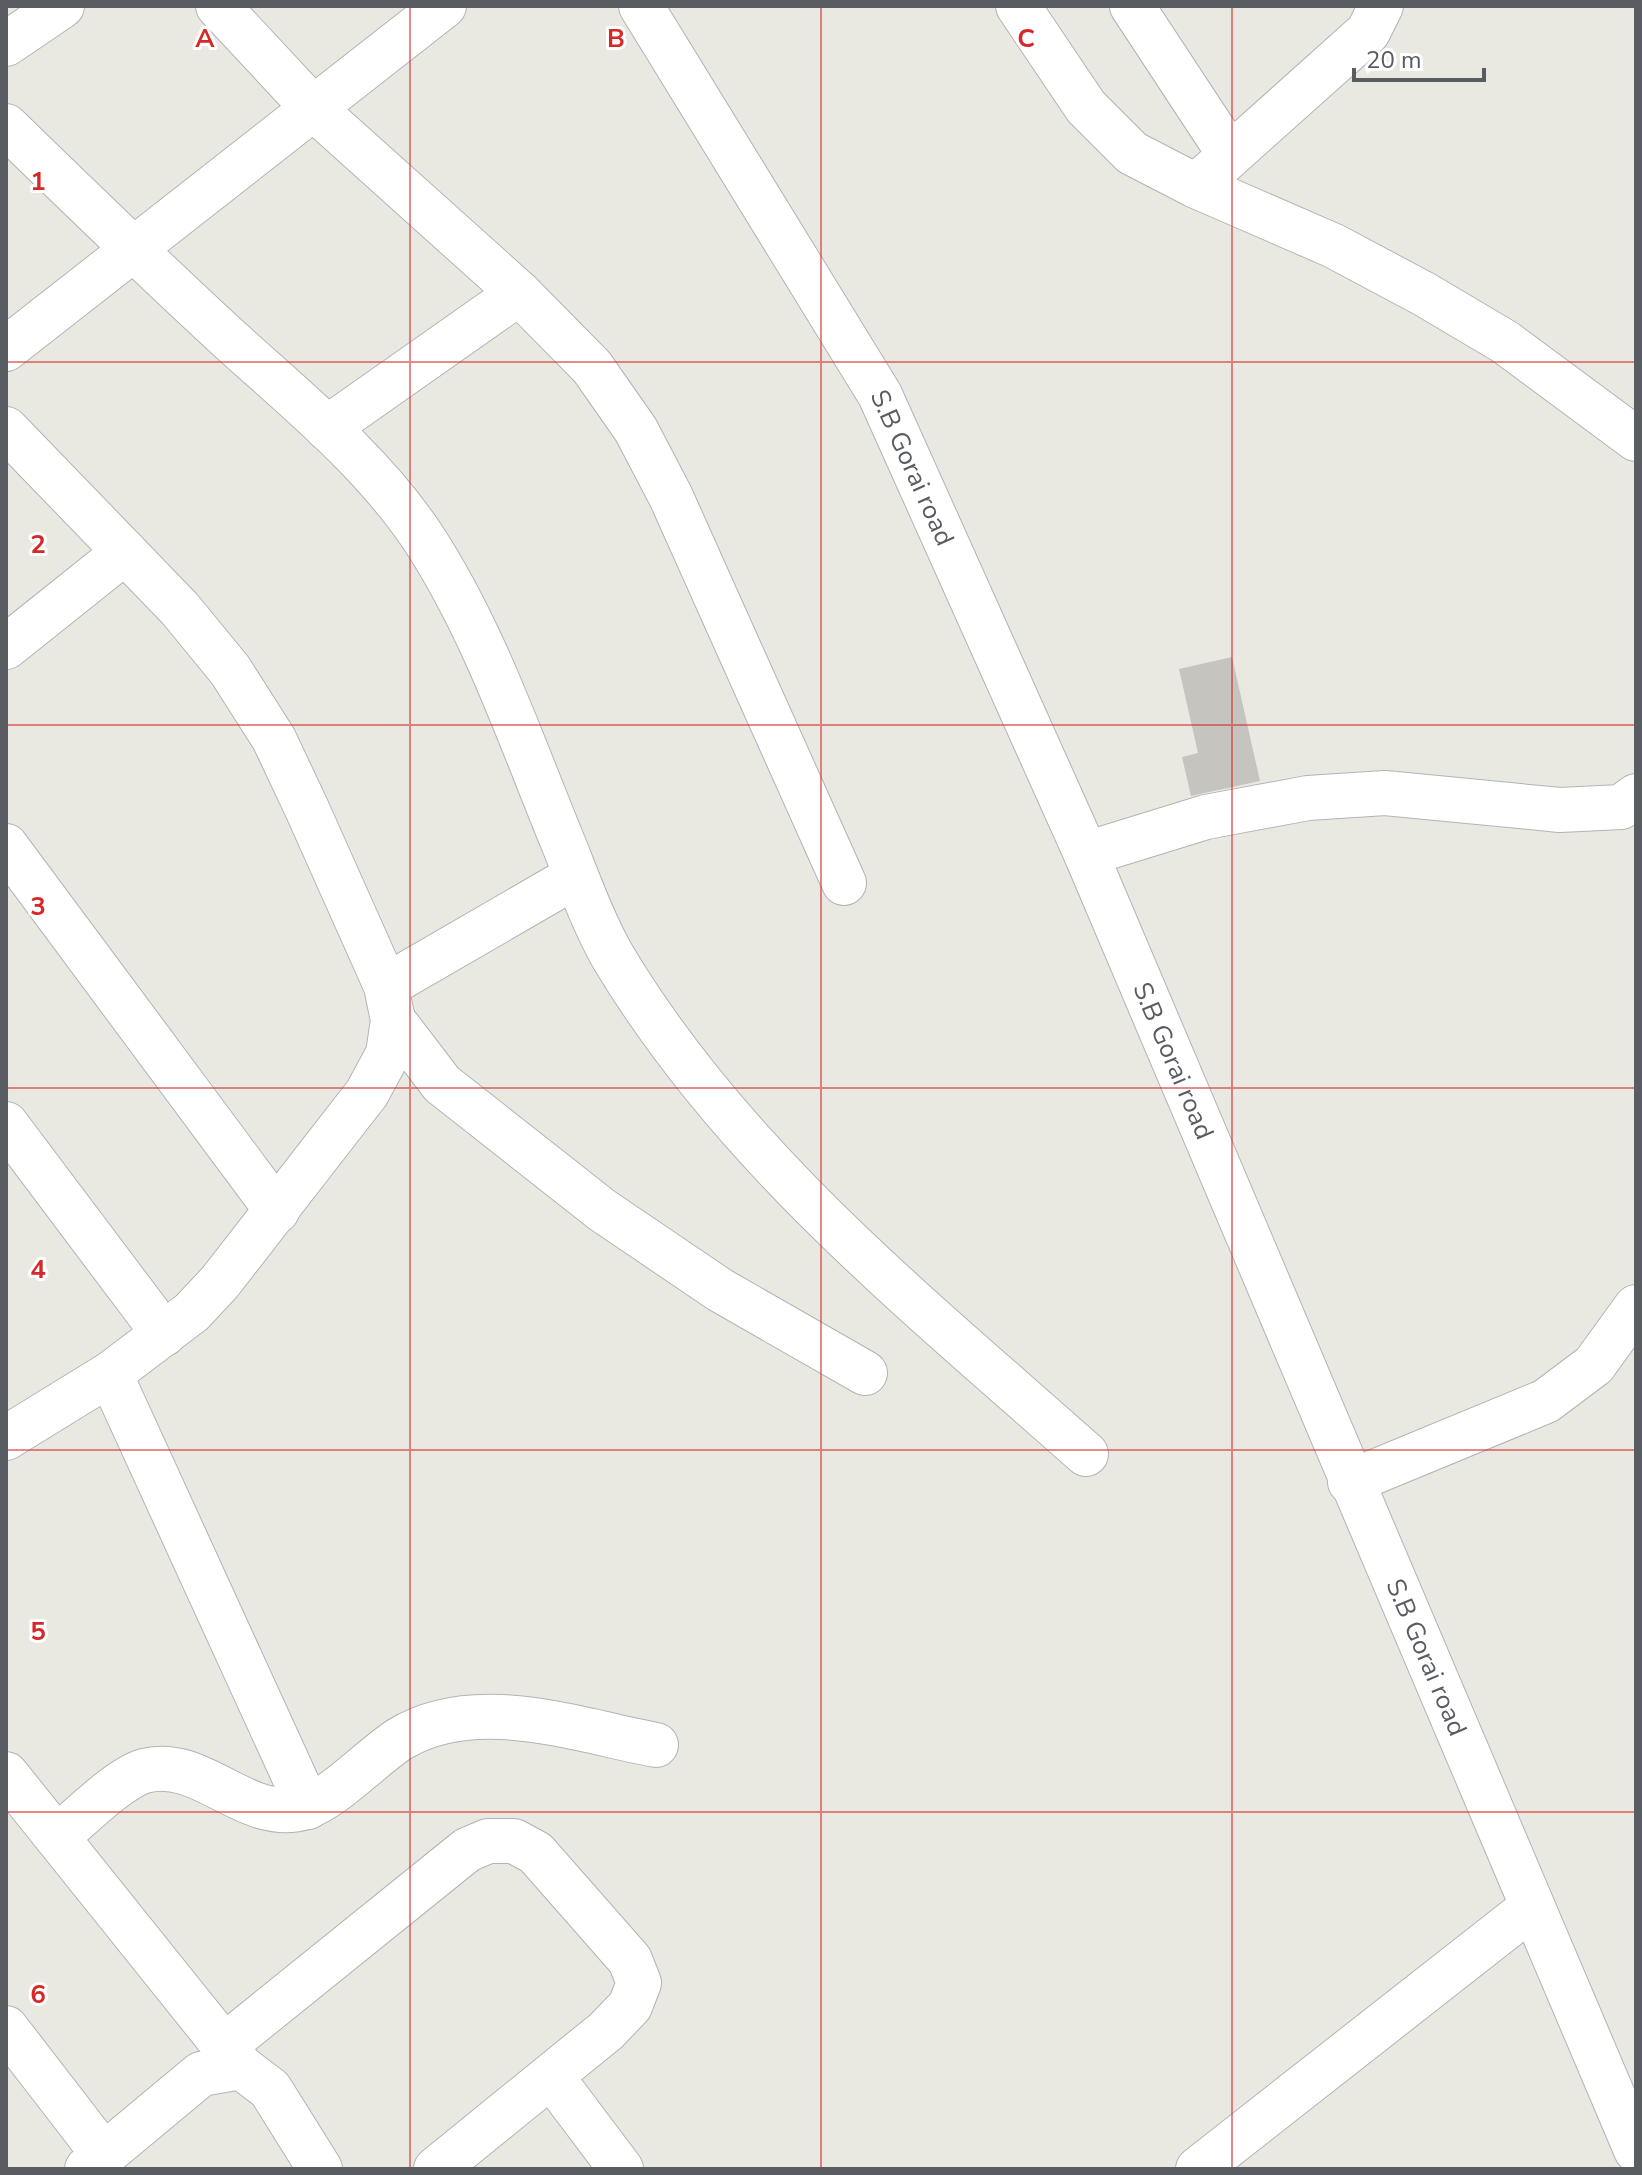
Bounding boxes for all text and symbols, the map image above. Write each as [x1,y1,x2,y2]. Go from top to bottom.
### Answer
text: A [195,21,215,56]
text: B [607,21,625,56]
text: C [1017,21,1035,56]
scale bar [1354,32,1484,82]
text: 20 m [1366,44,1422,76]
text: 1 [30,164,46,199]
street label: S.B Gorai road [862,384,963,551]
text: 2 [30,527,46,562]
text: 3 [30,889,46,924]
street label: S.B Gorai road [1125,977,1222,1144]
text: 4 [30,1252,46,1287]
street label: S.B Gorai road [1378,1573,1476,1741]
text: 5 [30,1614,46,1649]
text: 6 [30,1977,46,2012]

